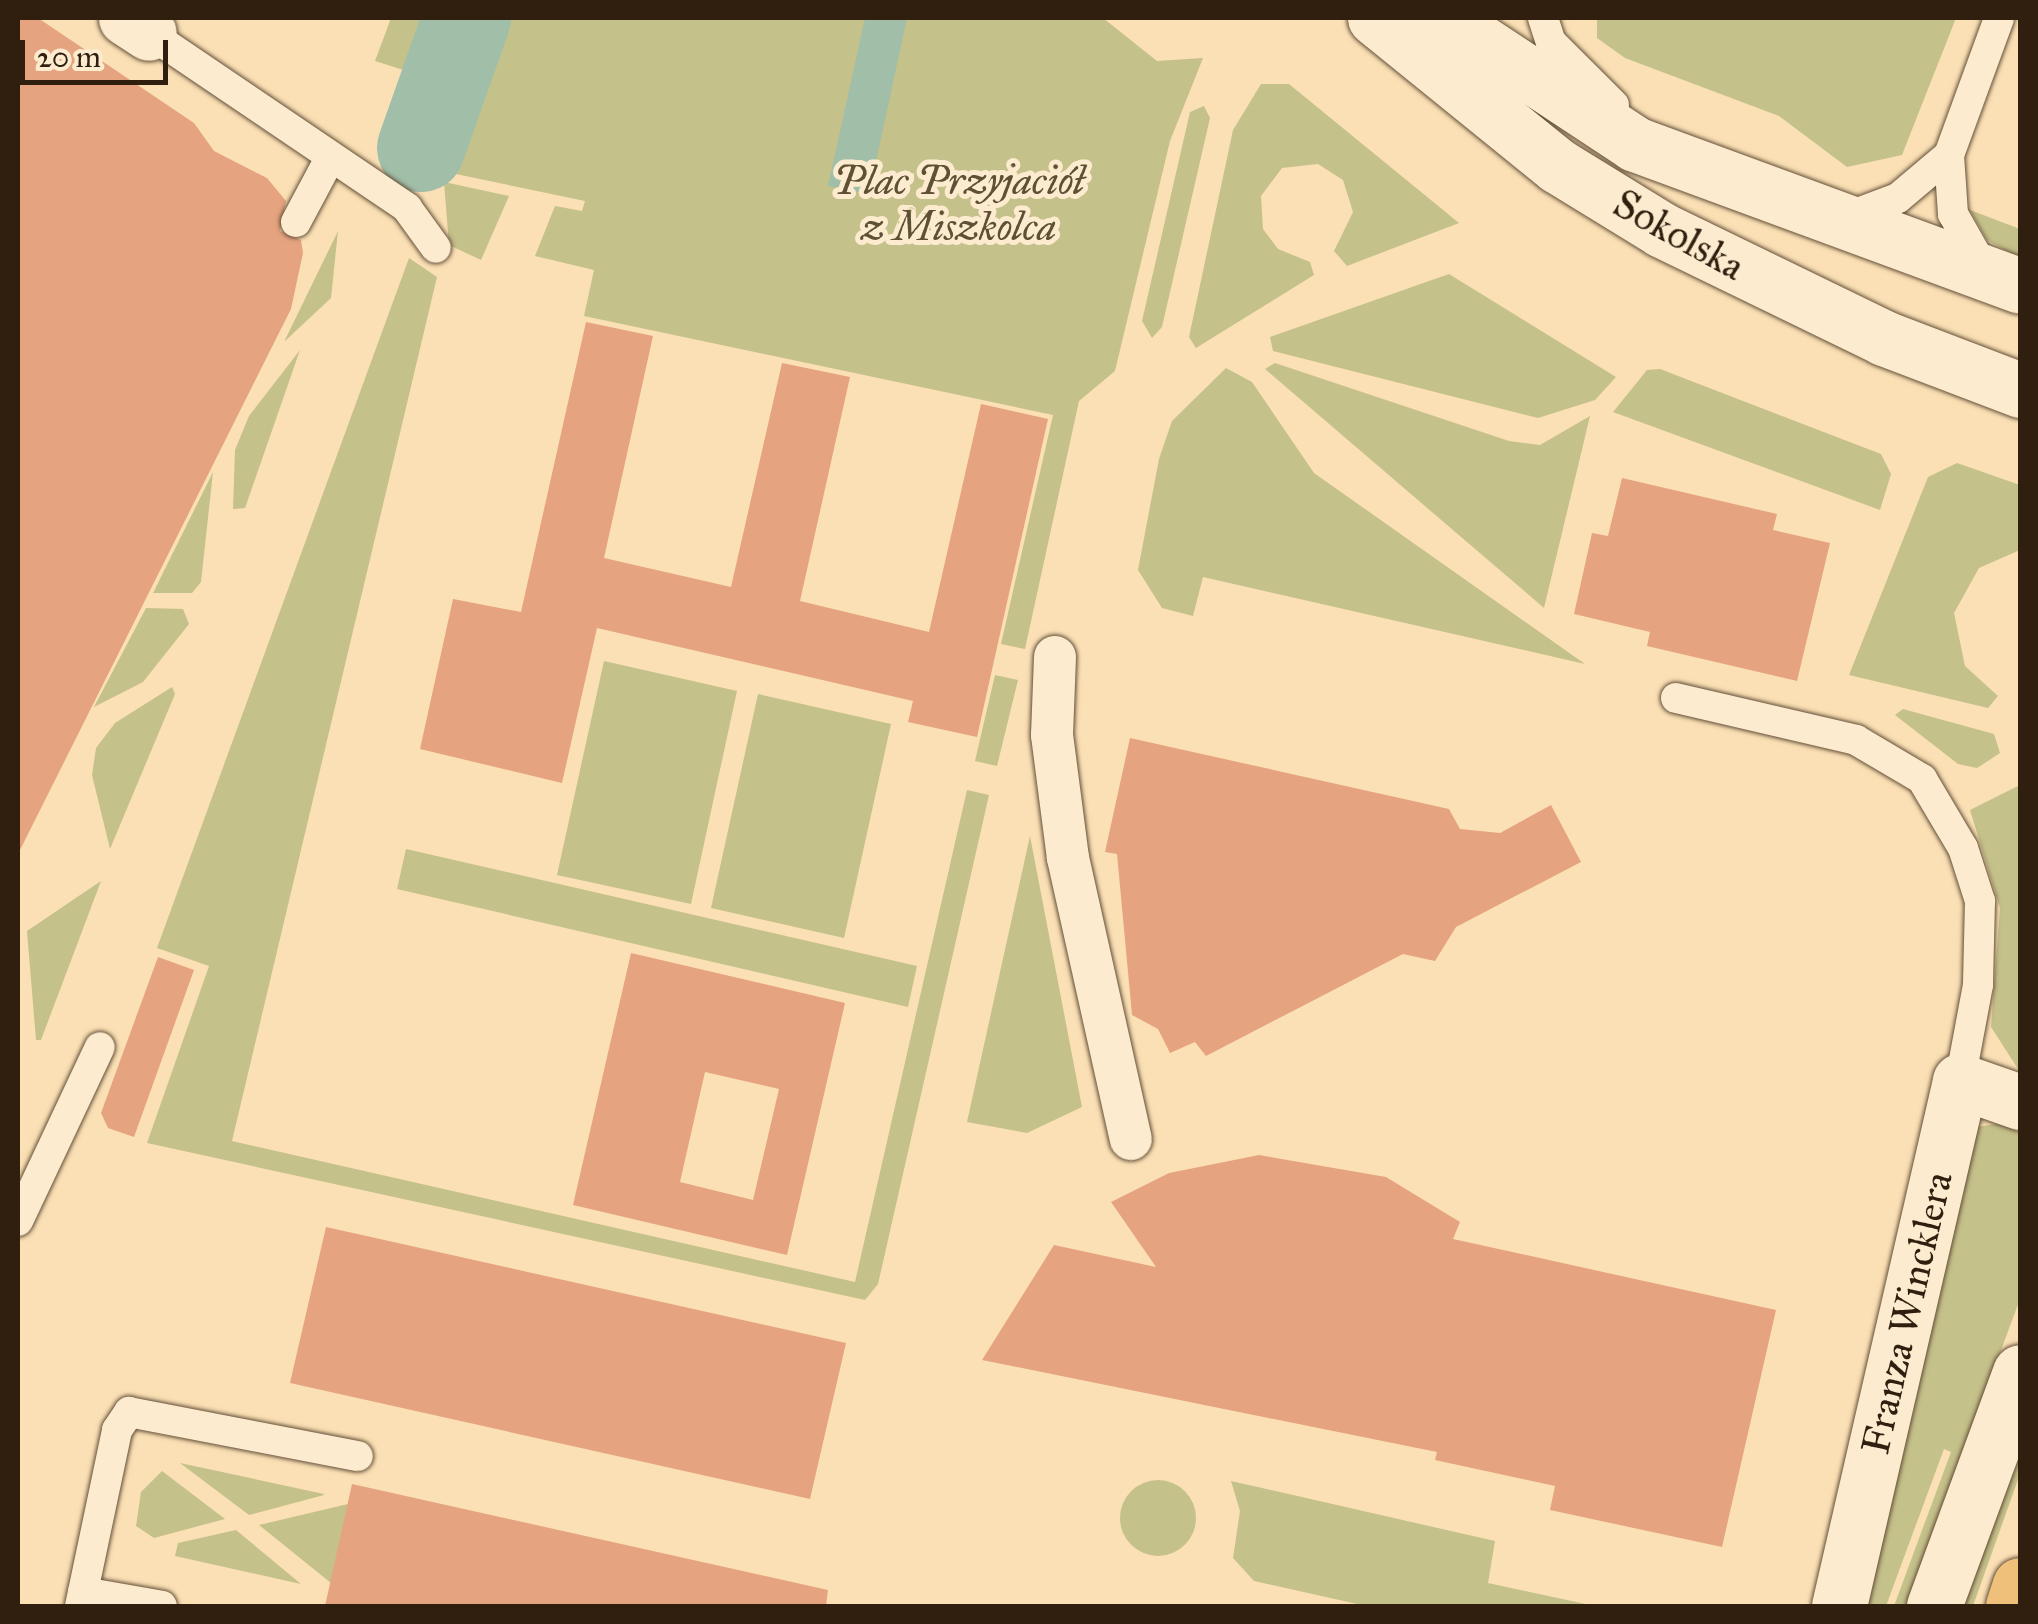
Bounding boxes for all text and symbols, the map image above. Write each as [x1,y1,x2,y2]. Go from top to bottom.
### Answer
scale bar [25,20,172,82]
text: 20 m [37,39,101,75]
park label: Plac Przyjaciół z Miszkolca [834,157,1084,251]
street label: Sokolska [1605,179,1753,291]
street label: Franza Wincklera [1851,1167,1963,1459]

